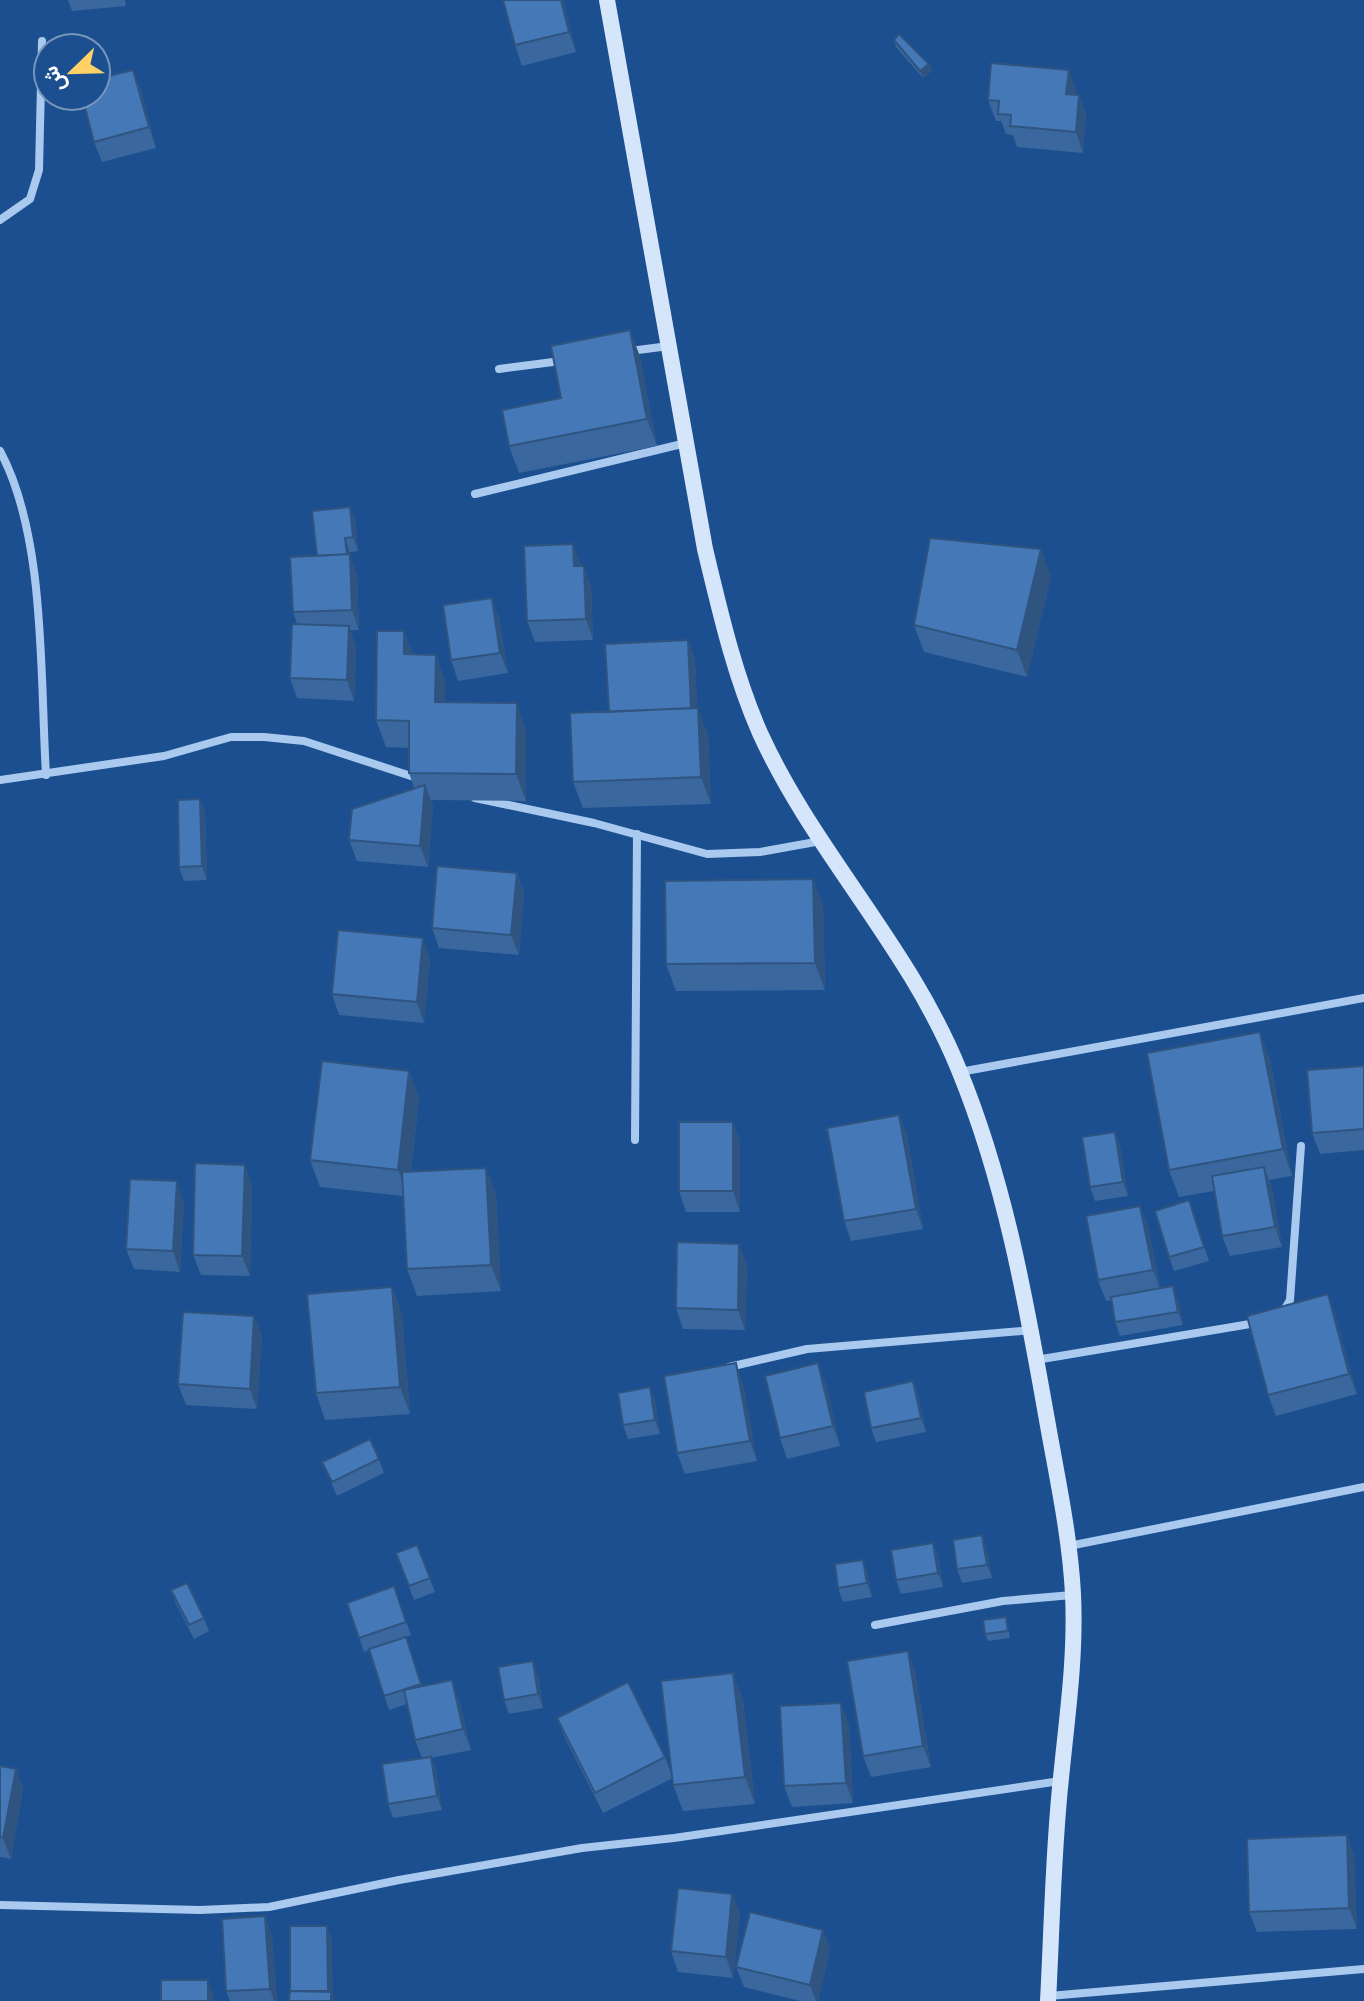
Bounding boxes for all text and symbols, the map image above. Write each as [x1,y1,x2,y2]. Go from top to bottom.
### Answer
north arrow [32,32,112,112]
text: ش [39,62,72,96]

